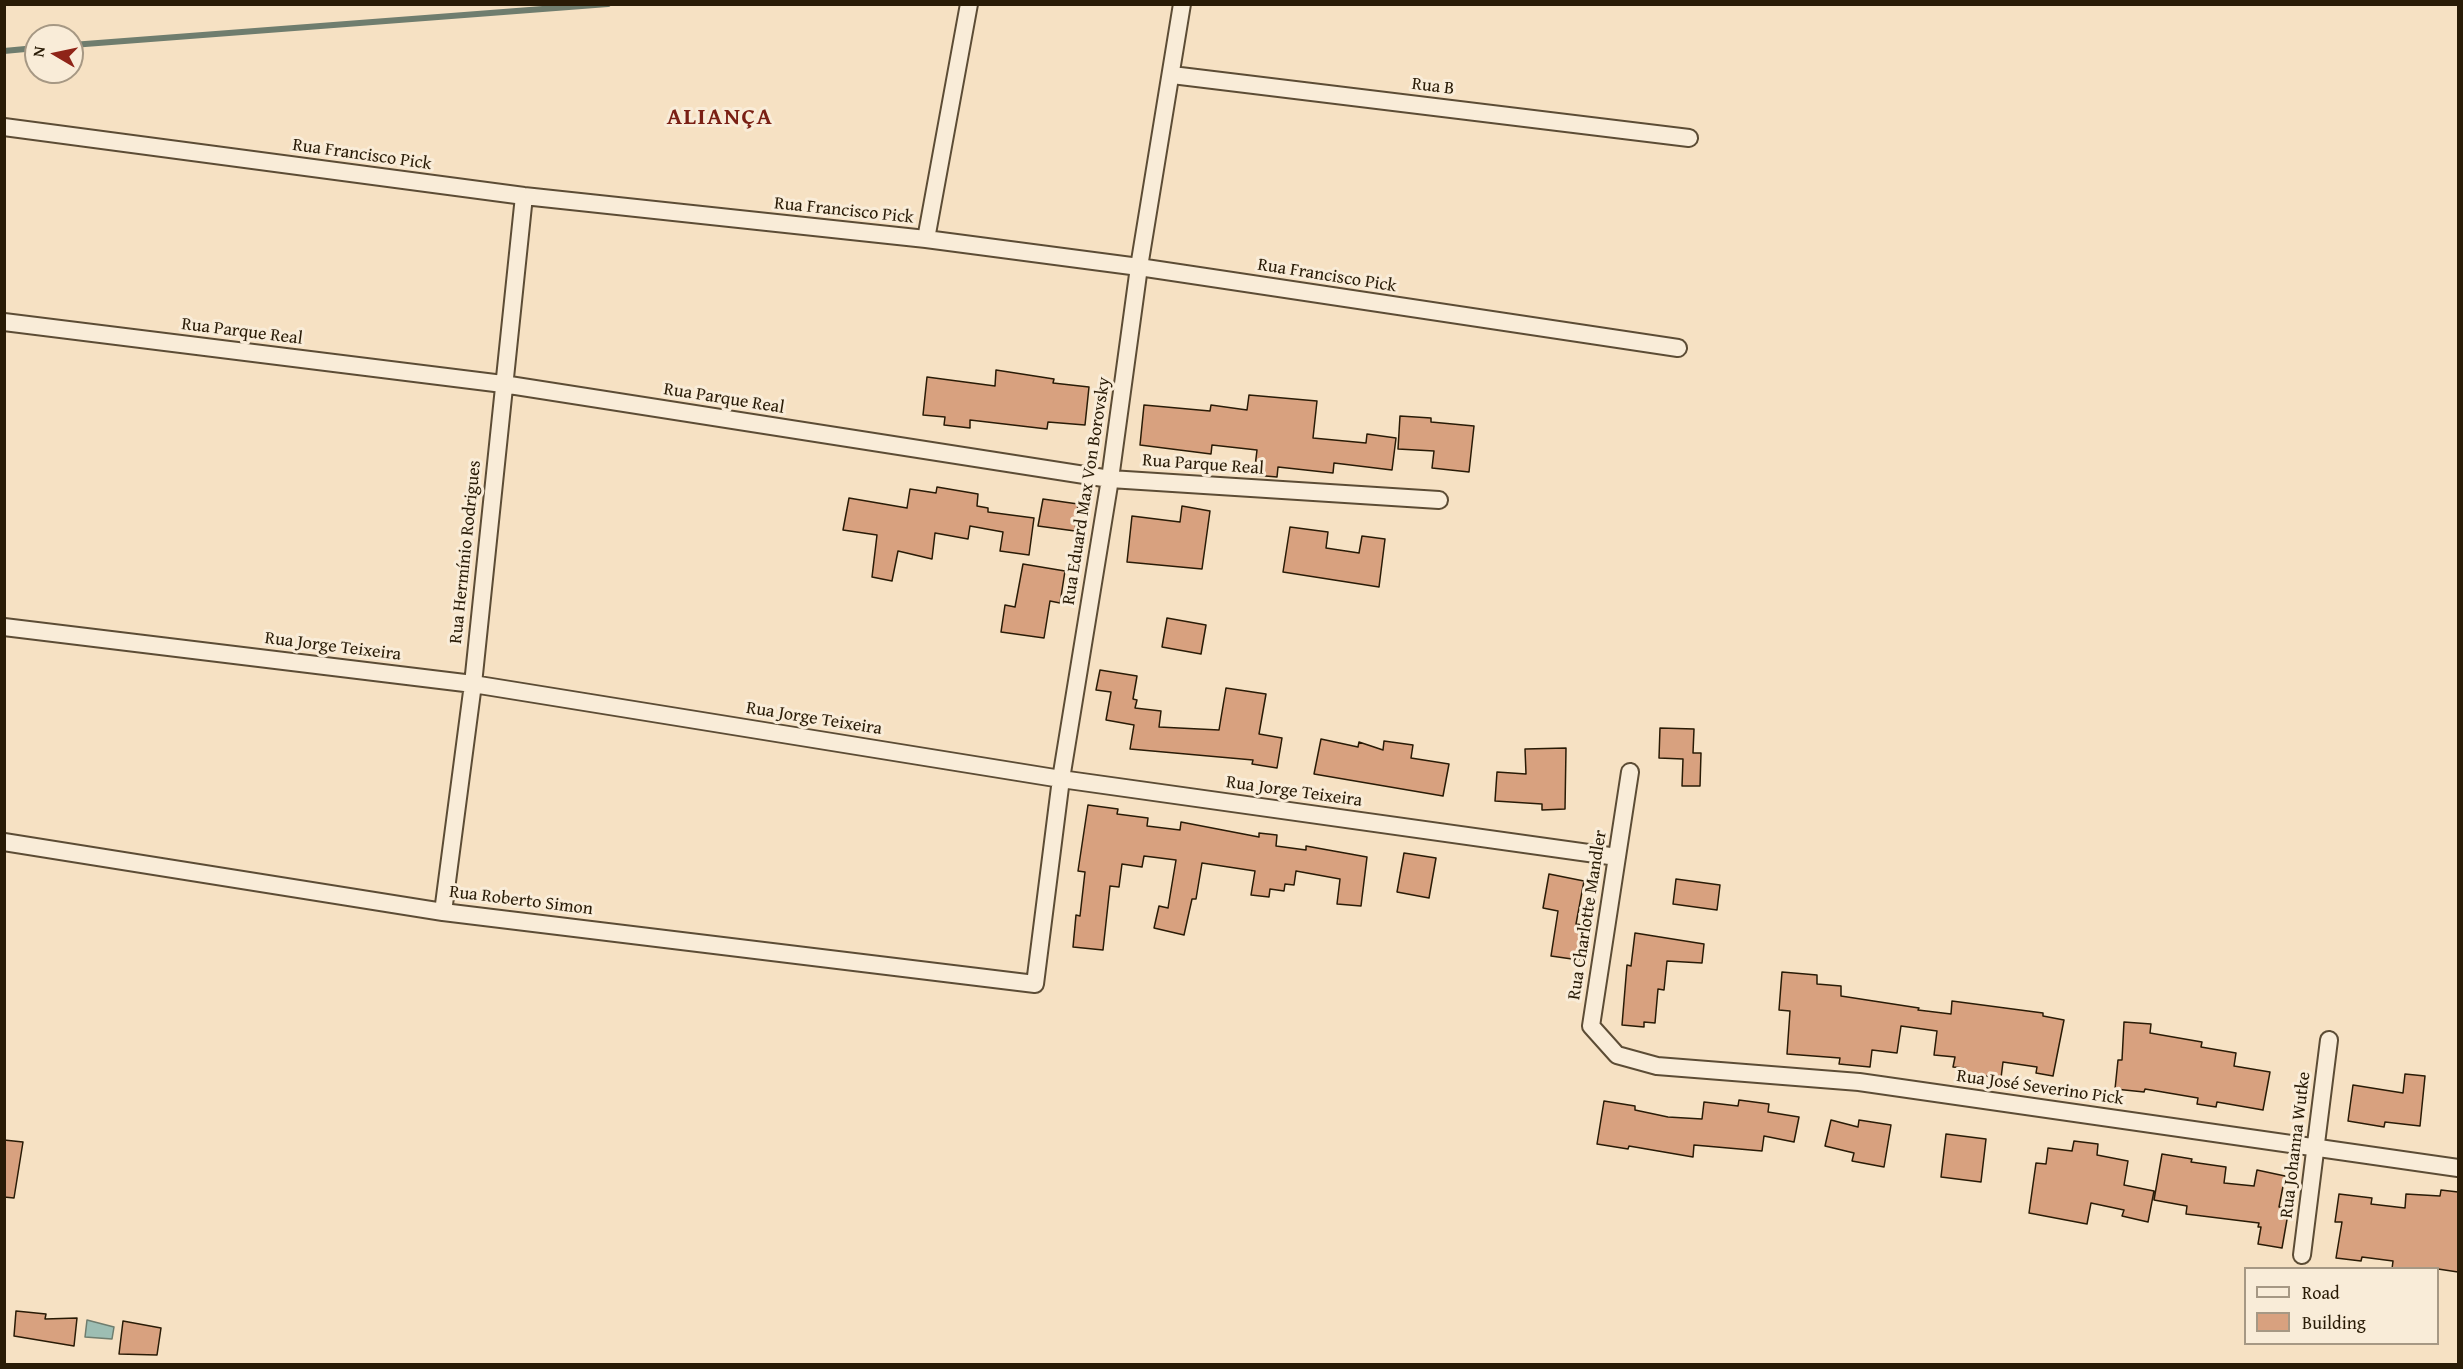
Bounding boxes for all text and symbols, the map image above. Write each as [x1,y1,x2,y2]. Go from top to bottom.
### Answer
north arrow [24,24,84,84]
text: N [26,44,51,59]
street label: Rua B [1410,74,1456,100]
district label: ALIANÇA [667,104,773,132]
street label: Rua Francisco Pick [291,135,433,175]
street label: Rua Francisco Pick [773,193,915,229]
street label: Rua Francisco Pick [1256,254,1398,298]
street label: Rua Parque Real [180,314,304,350]
street label: Rua Eduard Max Von Borovsky [1058,376,1116,606]
street label: Rua Parque Real [662,379,786,419]
street label: Rua Parque Real [1141,450,1265,480]
street label: Rua Hermínio Rodrigues [446,459,486,645]
street label: Rua Jorge Teixeira [264,628,402,666]
street label: Rua Jorge Teixeira [745,698,883,740]
street label: Rua Jorge Teixeira [1225,772,1363,812]
street label: Rua Charlotte Mandler [1564,829,1612,1001]
street label: Rua Roberto Simon [448,881,594,921]
street label: Rua José Severino Pick [1955,1066,2125,1110]
street label: Rua Johanna Wutke [2276,1071,2316,1219]
legend [2244,1267,2439,1345]
text: Road [2302,1279,2340,1306]
text: Building [2302,1309,2366,1336]

